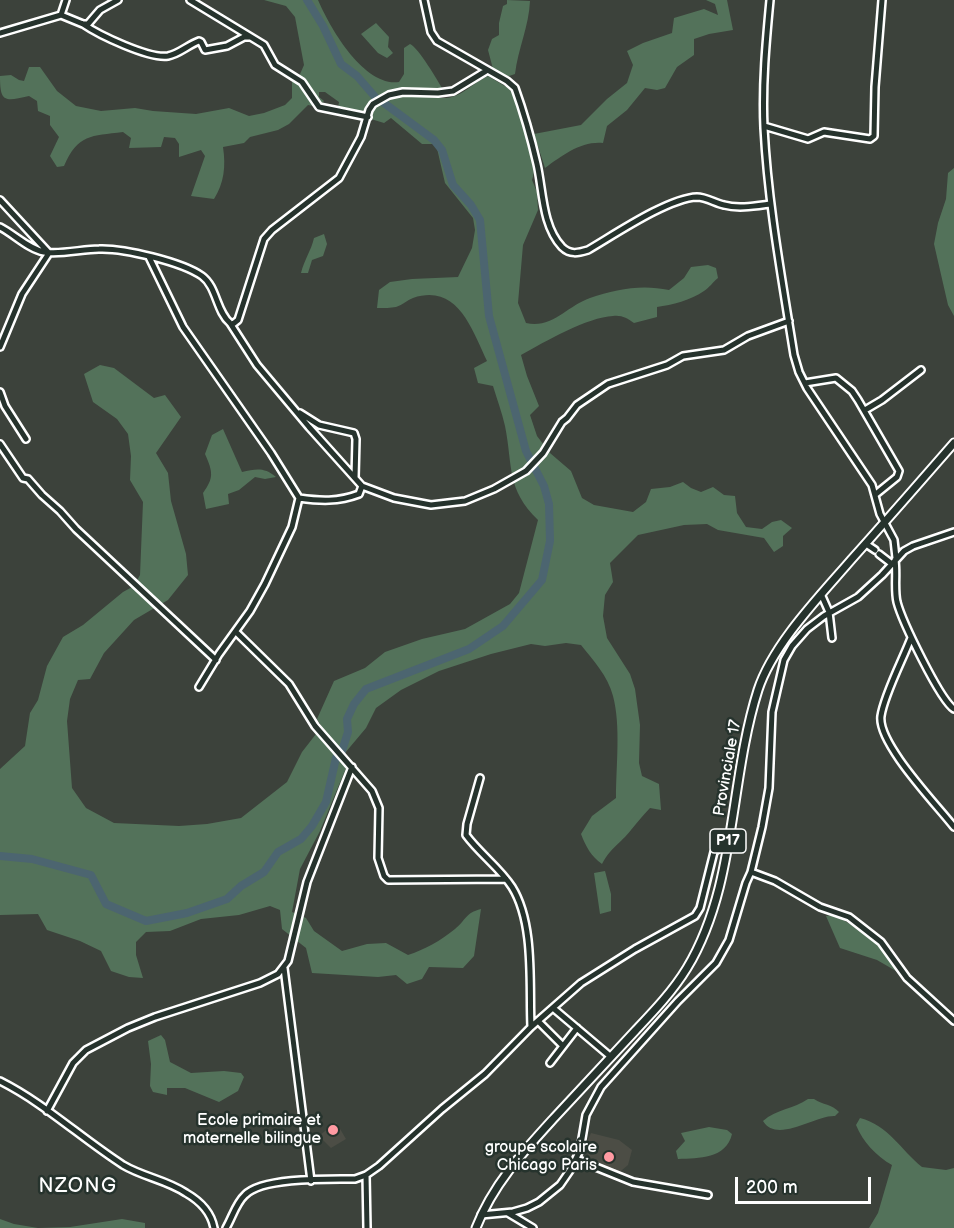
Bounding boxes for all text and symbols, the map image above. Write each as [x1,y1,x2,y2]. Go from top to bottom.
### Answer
street label: Provinciale 17 [710,718,746,818]
road number: P17 [710,829,746,853]
place label: Ecole primaire et maternelle bilingue [183,1111,321,1149]
marker: Ecole primaire et maternelle bilingue [326,1123,340,1137]
place label: groupe scolaire Chicago Paris [485,1138,597,1176]
marker: groupe scolaire Chicago Paris [602,1150,616,1164]
scale bar [738,1165,874,1203]
district label: NZONG [38,1175,118,1199]
text: 200 m [746,1177,798,1198]

